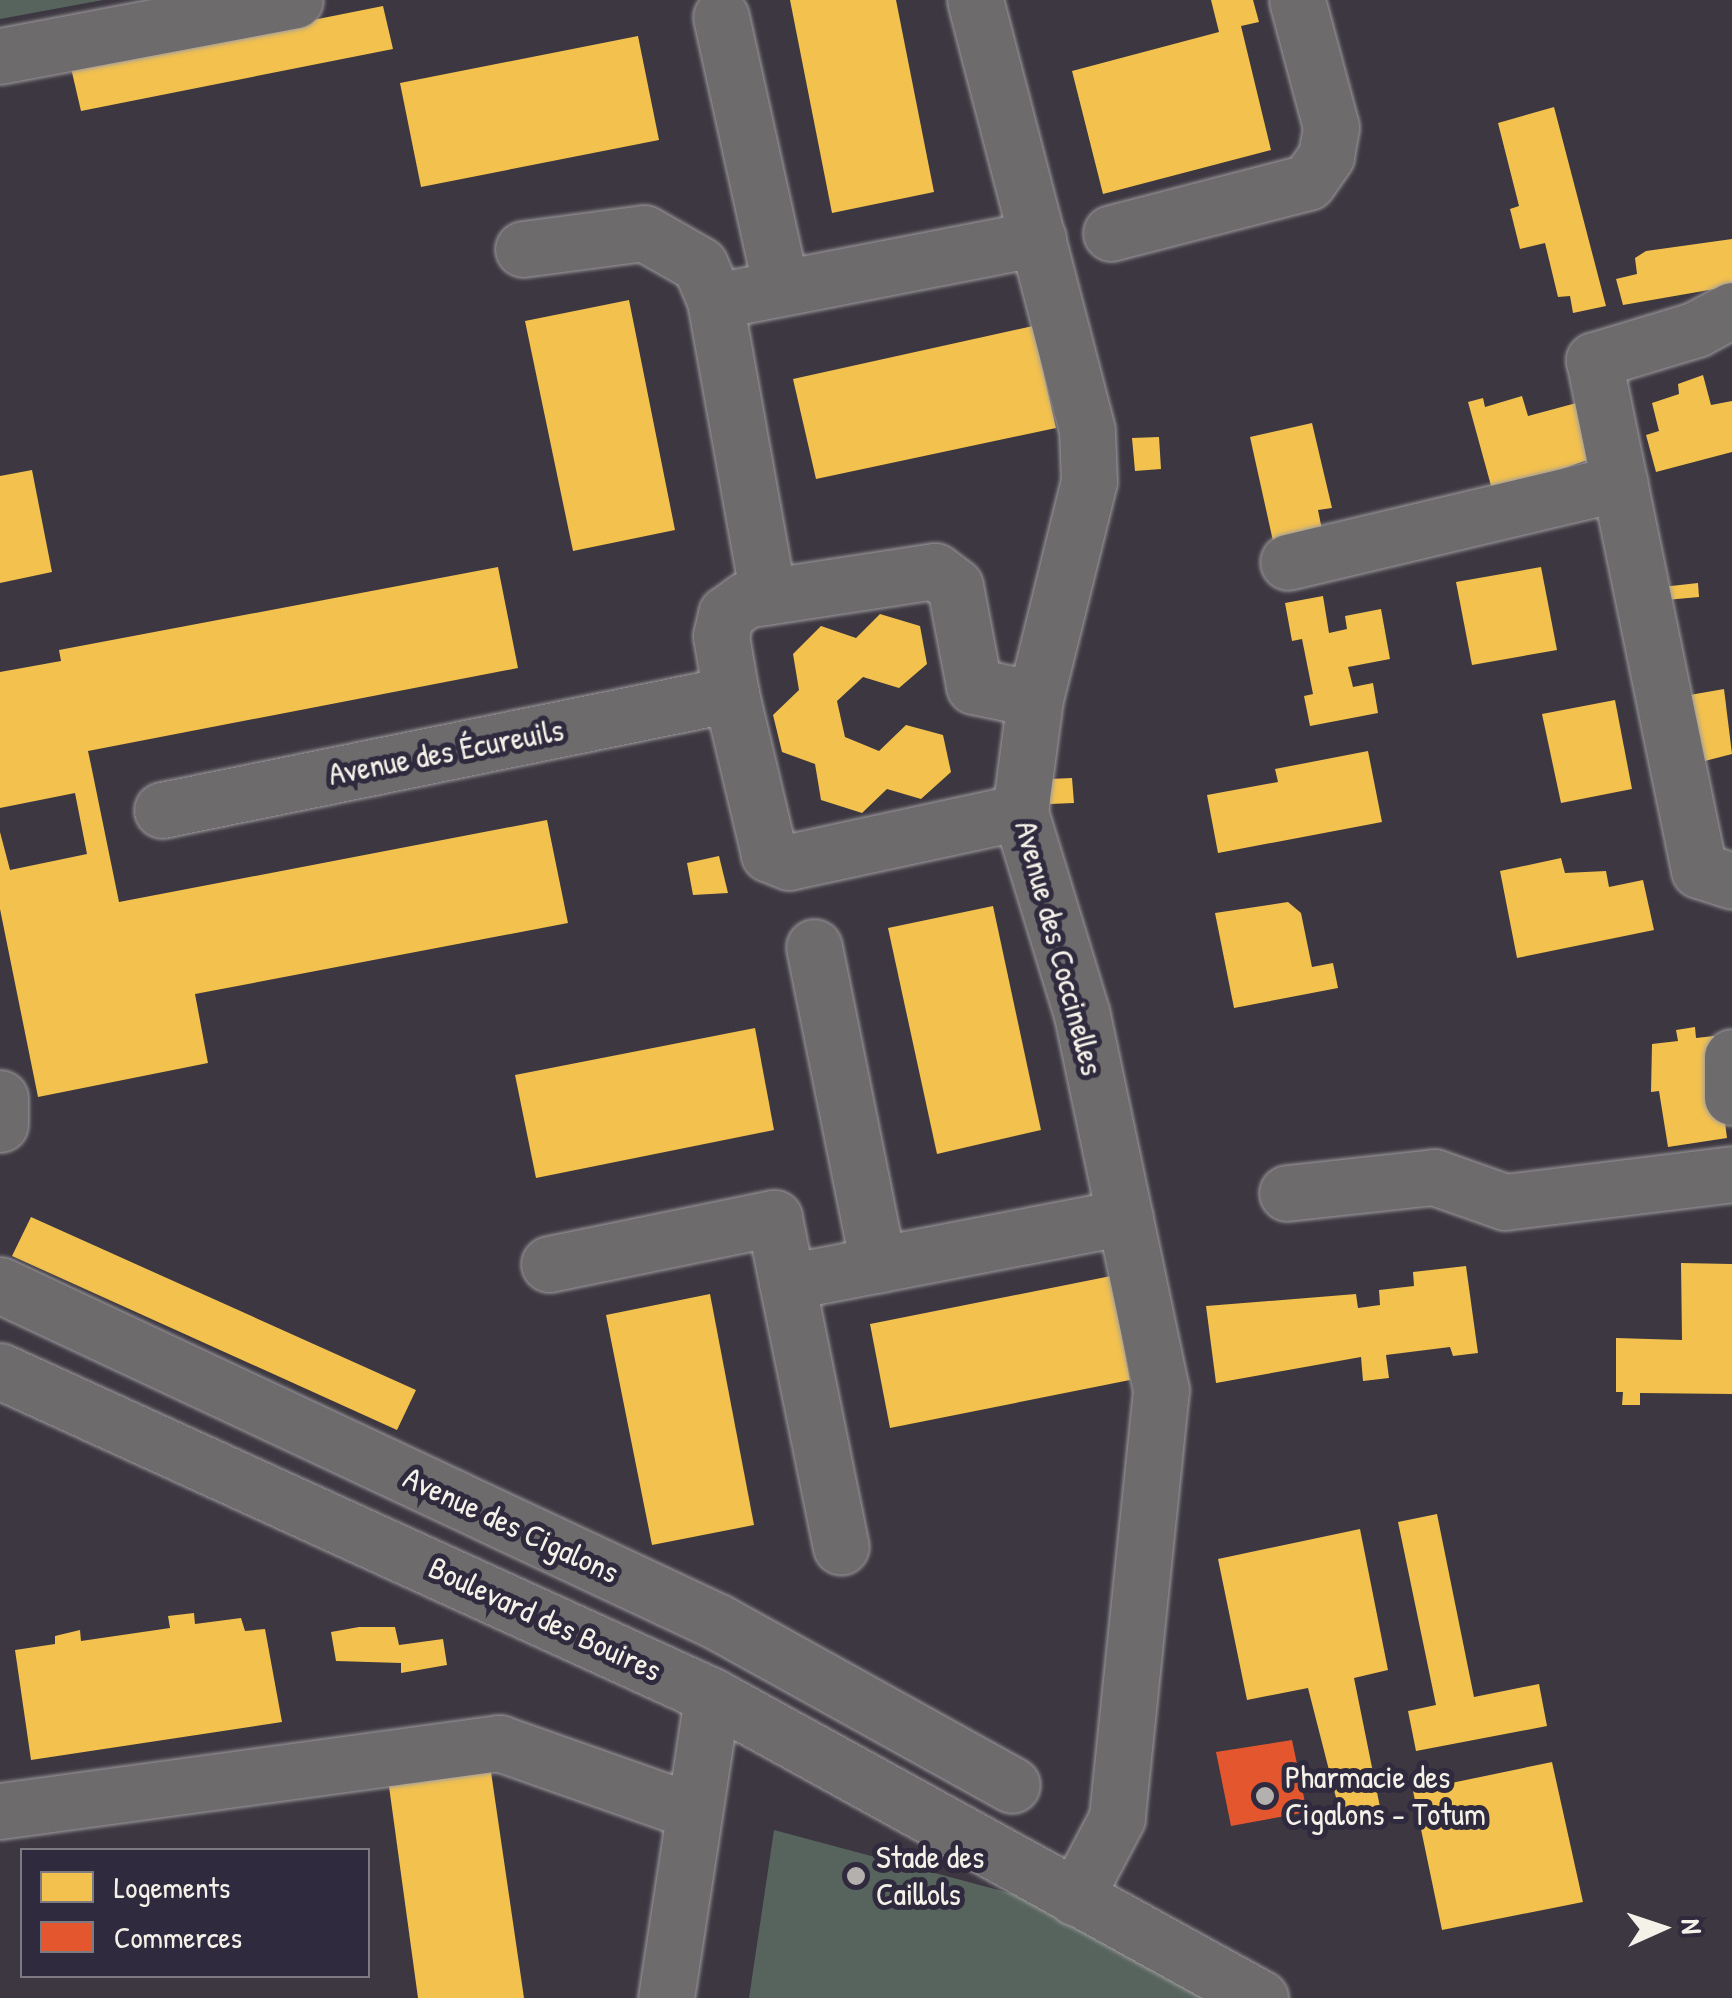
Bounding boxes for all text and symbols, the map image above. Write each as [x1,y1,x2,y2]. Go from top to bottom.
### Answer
street label: Avenue des Écureuils [325,710,567,794]
street label: Avenue des Coccinelles [1007,817,1111,1079]
street label: Avenue des Cigalons [397,1458,625,1592]
street label: Boulevard des Bouires [423,1548,667,1690]
place label: Pharmacie des Cigalons - Totum [1285,1759,1486,1834]
marker: Pharmacie des Cigalons - Totum [1254,1785,1276,1807]
place label: Stade des Caillols [876,1839,984,1914]
legend [20,1848,370,1978]
marker: Stade des Caillols [845,1865,867,1887]
text: Logements [114,1867,230,1907]
north arrow [1612,1878,1712,1978]
text: Commerces [114,1917,242,1957]
text: N [1673,1918,1711,1935]

